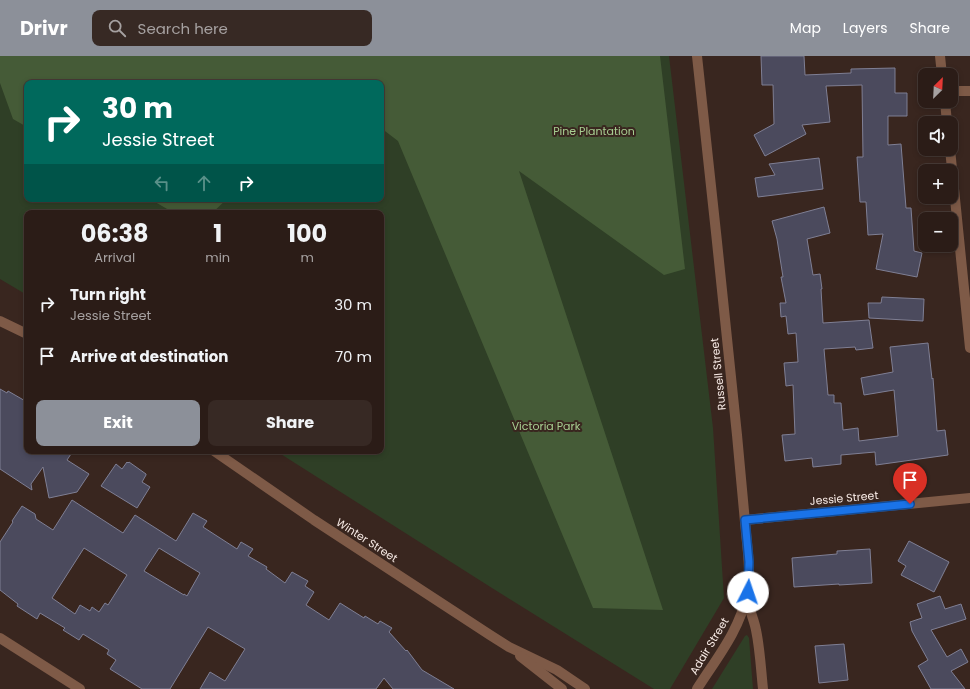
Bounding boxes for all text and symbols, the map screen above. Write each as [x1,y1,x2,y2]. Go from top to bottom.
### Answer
search box [92,10,372,46]
text: Drivr [20,15,68,42]
icon: search [106,17,128,39]
text: Search here [138,18,228,39]
text: Map [790,18,821,38]
text: Layers [843,18,887,38]
text: Share [909,18,950,38]
north arrow [918,68,958,108]
map controls [918,68,958,252]
text: 30 m [102,89,173,128]
icon: right [36,96,88,148]
button: sound [918,116,958,156]
park label: Pine Plantation [553,123,635,139]
text: Jessie Street [102,127,215,152]
button: + [918,164,958,204]
icon: left [151,172,173,194]
icon: ahead [193,172,215,194]
icon: right [235,172,257,194]
button: − [918,212,958,252]
text: 06:38 [81,217,149,250]
text: 1 [213,217,222,250]
text: 100 [287,217,327,250]
text: Arrival [94,248,135,267]
text: min [205,248,230,267]
text: m [300,248,314,267]
text: Turn right [70,284,146,305]
icon: right [36,293,58,315]
text: 30 m [334,294,372,315]
text: Jessie Street [70,306,151,325]
street label: Russell Street [706,337,730,411]
icon: arrive [36,345,58,367]
text: Arrive at destination [70,346,228,367]
text: 70 m [335,346,372,367]
button: Exit [36,400,200,446]
button: Share [208,400,372,446]
park label: Victoria Park [512,418,581,434]
pin [893,463,927,504]
icon: arrive [899,469,921,491]
street label: Jessie Street [809,487,879,509]
street label: Winter Street [333,514,401,566]
position arrow [727,571,769,613]
street label: Adair Street [686,614,732,678]

